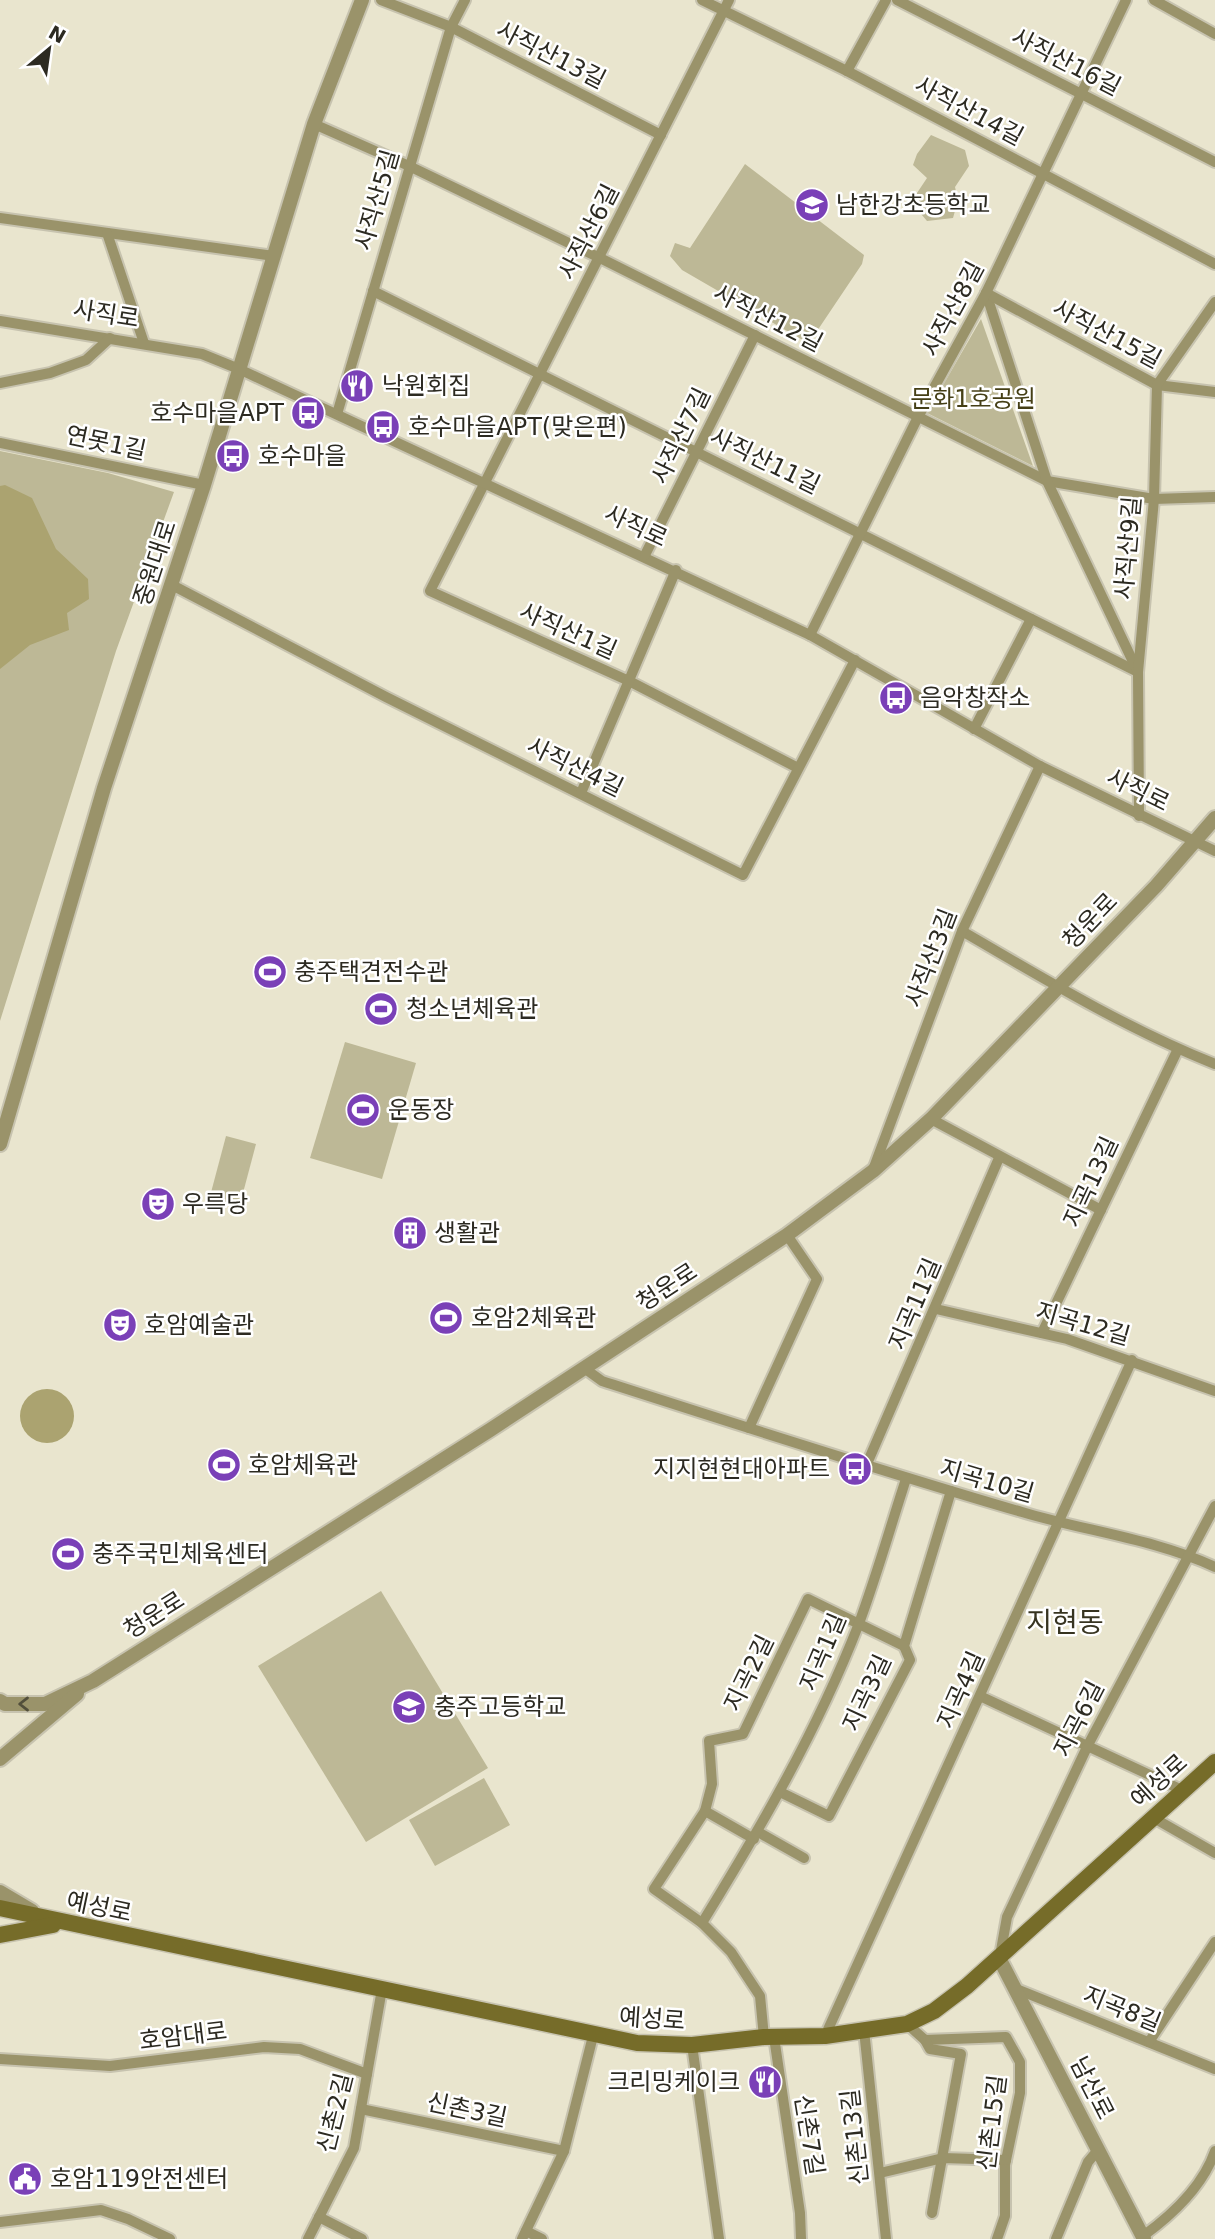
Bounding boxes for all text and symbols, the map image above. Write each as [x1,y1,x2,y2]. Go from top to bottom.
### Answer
north arrow [14,14,84,84]
street label: 사직산13길 [492,16,610,94]
text: N [45,21,70,48]
street label: 사직산16길 [1007,23,1125,101]
street label: 사직산14길 [910,71,1028,151]
street label: 사직산5길 [349,146,405,254]
street label: 사직산6길 [553,179,625,285]
school or university icon: 남한강초등학교 [793,186,831,224]
place label: 남한강초등학교 [836,191,991,219]
street label: 사직산8길 [916,257,990,361]
street label: 사직산12길 [709,279,827,357]
street label: 사직산15길 [1048,294,1166,374]
street label: 사직로 [71,295,141,333]
restaurant icon: 낙원회집 [338,367,376,405]
place label: 낙원회집 [382,372,470,400]
street label: 사직산7길 [646,383,716,489]
park label: 문화1호공원 [910,385,1036,413]
bus stop icon: 호수마을APT [289,394,327,432]
place label: 호수마을APT [150,399,284,427]
bus stop icon: 호수마을APT(맞은편) [364,408,402,446]
place label: 호수마을APT(맞은편) [408,413,627,441]
street label: 연못1길 [63,421,149,465]
street label: 사직산11길 [705,422,825,500]
bus stop icon: 호수마을 [214,437,252,475]
place label: 호수마을 [258,442,346,470]
street label: 사직산9길 [1110,495,1146,601]
street label: 사직로 [600,499,672,553]
street label: 중원대로 [128,517,182,609]
street label: 사직산1길 [515,597,621,665]
bus stop icon: 음악창작소 [877,679,915,717]
place label: 음악창작소 [920,684,1030,712]
street label: 사직산4길 [522,732,628,802]
street label: 사직로 [1102,763,1174,817]
street label: 청운로 [1057,887,1123,955]
street label: 사직산3길 [899,905,963,1011]
sports icon: 충주택견전수관 [251,953,289,991]
place label: 충주택견전수관 [294,958,449,986]
sports icon: 청소년체육관 [362,990,400,1028]
place label: 청소년체육관 [406,995,538,1023]
sports icon: 운동장 [344,1091,382,1129]
place label: 운동장 [388,1096,454,1124]
street label: 지곡13길 [1058,1132,1124,1232]
theatre icon: 우륵당 [139,1185,177,1223]
place label: 우륵당 [182,1190,248,1218]
building icon: 생활관 [391,1214,429,1252]
place label: 생활관 [434,1219,500,1247]
street label: 지곡11길 [883,1254,947,1354]
street label: 청운로 [632,1257,702,1317]
street label: 지곡12길 [1033,1297,1133,1351]
sports icon: 호암2체육관 [427,1299,465,1337]
place label: 호암2체육관 [471,1304,597,1332]
theatre icon: 호암예술관 [101,1306,139,1344]
place label: 호암예술관 [144,1311,254,1339]
sports icon: 호암체육관 [205,1446,243,1484]
bus stop icon: 지지현현대아파트 [836,1450,874,1488]
place label: 호암체육관 [248,1451,358,1479]
street label: 지곡10길 [937,1454,1037,1508]
place label: 지지현현대아파트 [653,1455,830,1483]
sports icon: 충주국민체육센터 [49,1535,87,1573]
place label: 충주국민체육센터 [92,1540,269,1568]
street label: 청운로 [118,1586,190,1644]
district label: 지현동 [1026,1606,1104,1639]
street label: 지곡1길 [794,1609,852,1695]
street label: 지곡2길 [719,1630,779,1716]
street label: 지곡4길 [932,1647,990,1733]
street label: 지곡3길 [837,1650,897,1736]
street label: 지곡6길 [1048,1676,1110,1762]
school or university icon: 충주고등학교 [390,1688,428,1726]
place label: 충주고등학교 [434,1693,566,1721]
one-way arrow [18,1696,29,1712]
street label: 예성로 [1125,1748,1193,1814]
street label: 예성로 [64,1886,134,1928]
street label: 지곡8길 [1079,1981,1165,2037]
street label: 예성로 [618,2003,686,2035]
street label: 호암대로 [137,2017,229,2055]
street label: 남산로 [1064,2052,1120,2124]
restaurant icon: 크리밍케이크 [746,2063,784,2101]
place label: 크리밍케이크 [608,2068,740,2096]
street label: 신촌2길 [312,2070,358,2156]
street label: 신촌15길 [972,2073,1012,2173]
street label: 신촌13길 [836,2087,874,2187]
street label: 신촌3길 [424,2088,510,2132]
street label: 신촌7길 [789,2093,829,2177]
public building icon: 호암119안전센터 [6,2160,44,2198]
place label: 호암119안전센터 [50,2165,228,2193]

